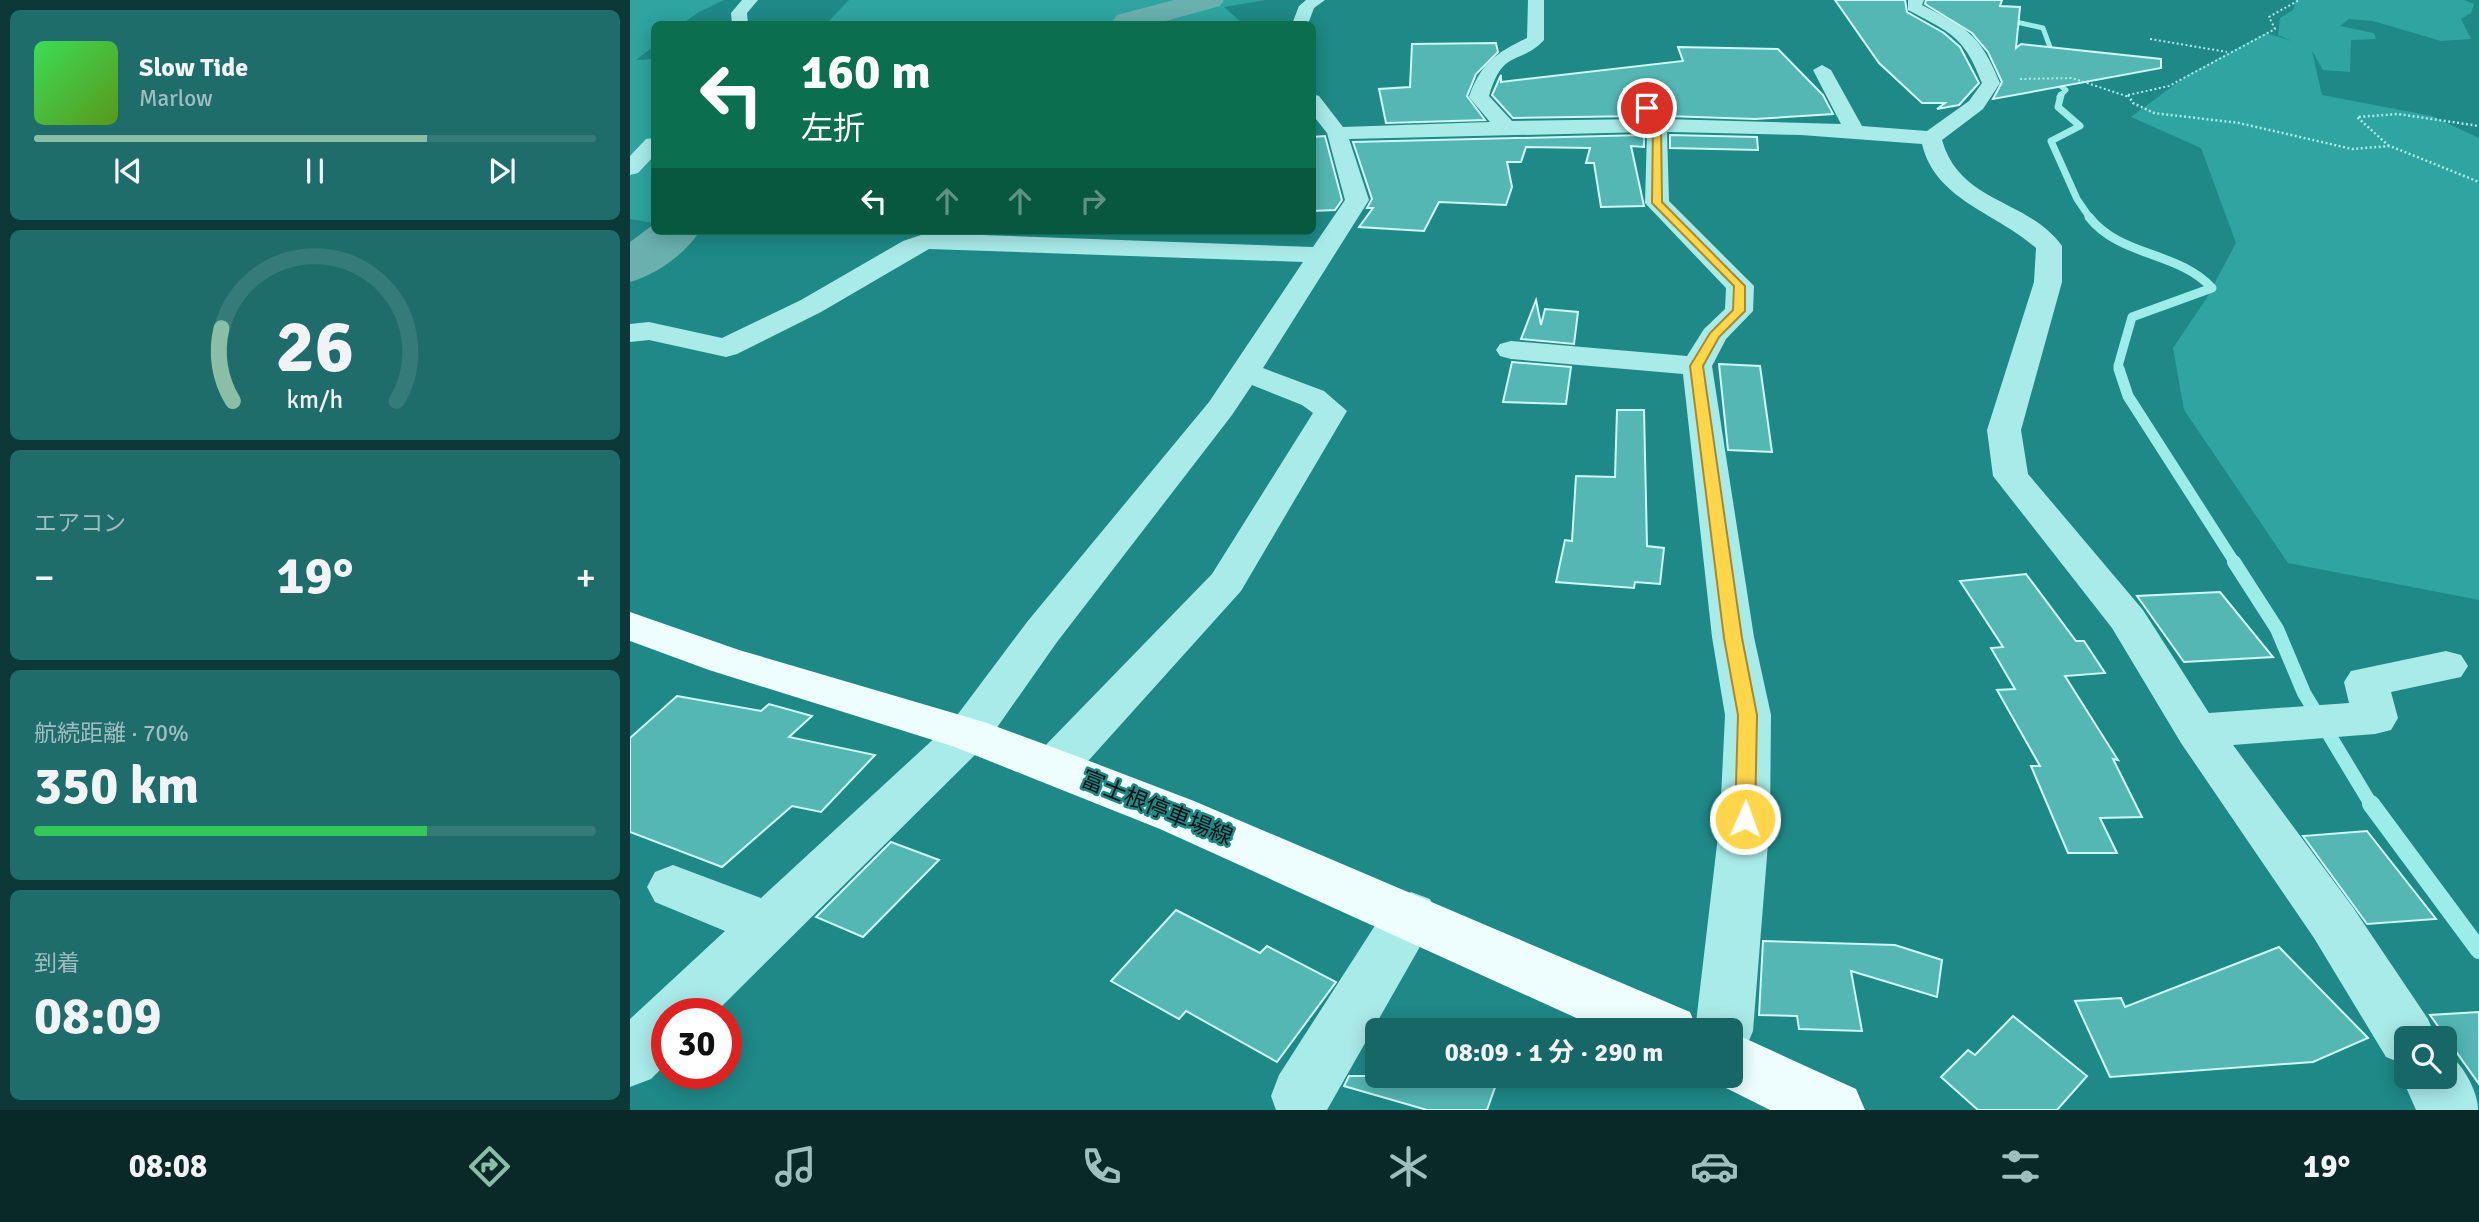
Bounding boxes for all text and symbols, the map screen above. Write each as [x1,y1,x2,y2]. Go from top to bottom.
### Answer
text: 160 m [801,42,931,102]
icon: left [686,49,777,140]
text: Slow Tide [139,52,248,84]
pin [1617,78,1677,138]
text: Marlow [139,84,213,113]
icon: arrive [1628,89,1666,127]
text: 左折 [801,109,865,148]
icon: previous [109,152,147,190]
icon: pause [296,152,334,190]
icon: next [483,152,521,190]
icon: left [855,182,893,220]
icon: ahead [928,182,966,220]
icon: ahead [1001,182,1039,220]
icon: right [1074,182,1112,220]
text: 26 [276,303,354,392]
text: km/h [287,384,343,415]
text: エアコン [34,509,126,538]
text: 19° [277,544,353,608]
text: − [34,554,55,601]
text: + [575,554,596,601]
text: 航続距離 · 70% [34,719,189,748]
text: 350 km [34,754,199,818]
street label: 富士根停車場線 [1077,764,1237,852]
position arrow [1708,782,1782,856]
text: 到着 [34,949,80,978]
text: 08:09 [34,984,162,1048]
speed limit sign: 30 [651,998,742,1089]
map controls [2394,1026,2457,1089]
button: search [2394,1026,2457,1089]
text: 08:09 · 1 分 · 290 m [1445,1037,1663,1069]
icon: directions [465,1142,514,1191]
icon: music [771,1142,820,1191]
icon: phone [1077,1142,1126,1191]
icon: climate [1384,1142,1433,1191]
icon: car [1690,1142,1739,1191]
icon: filters [1996,1142,2045,1191]
text: 08:08 [129,1147,207,1186]
text: 19° [2303,1147,2350,1186]

